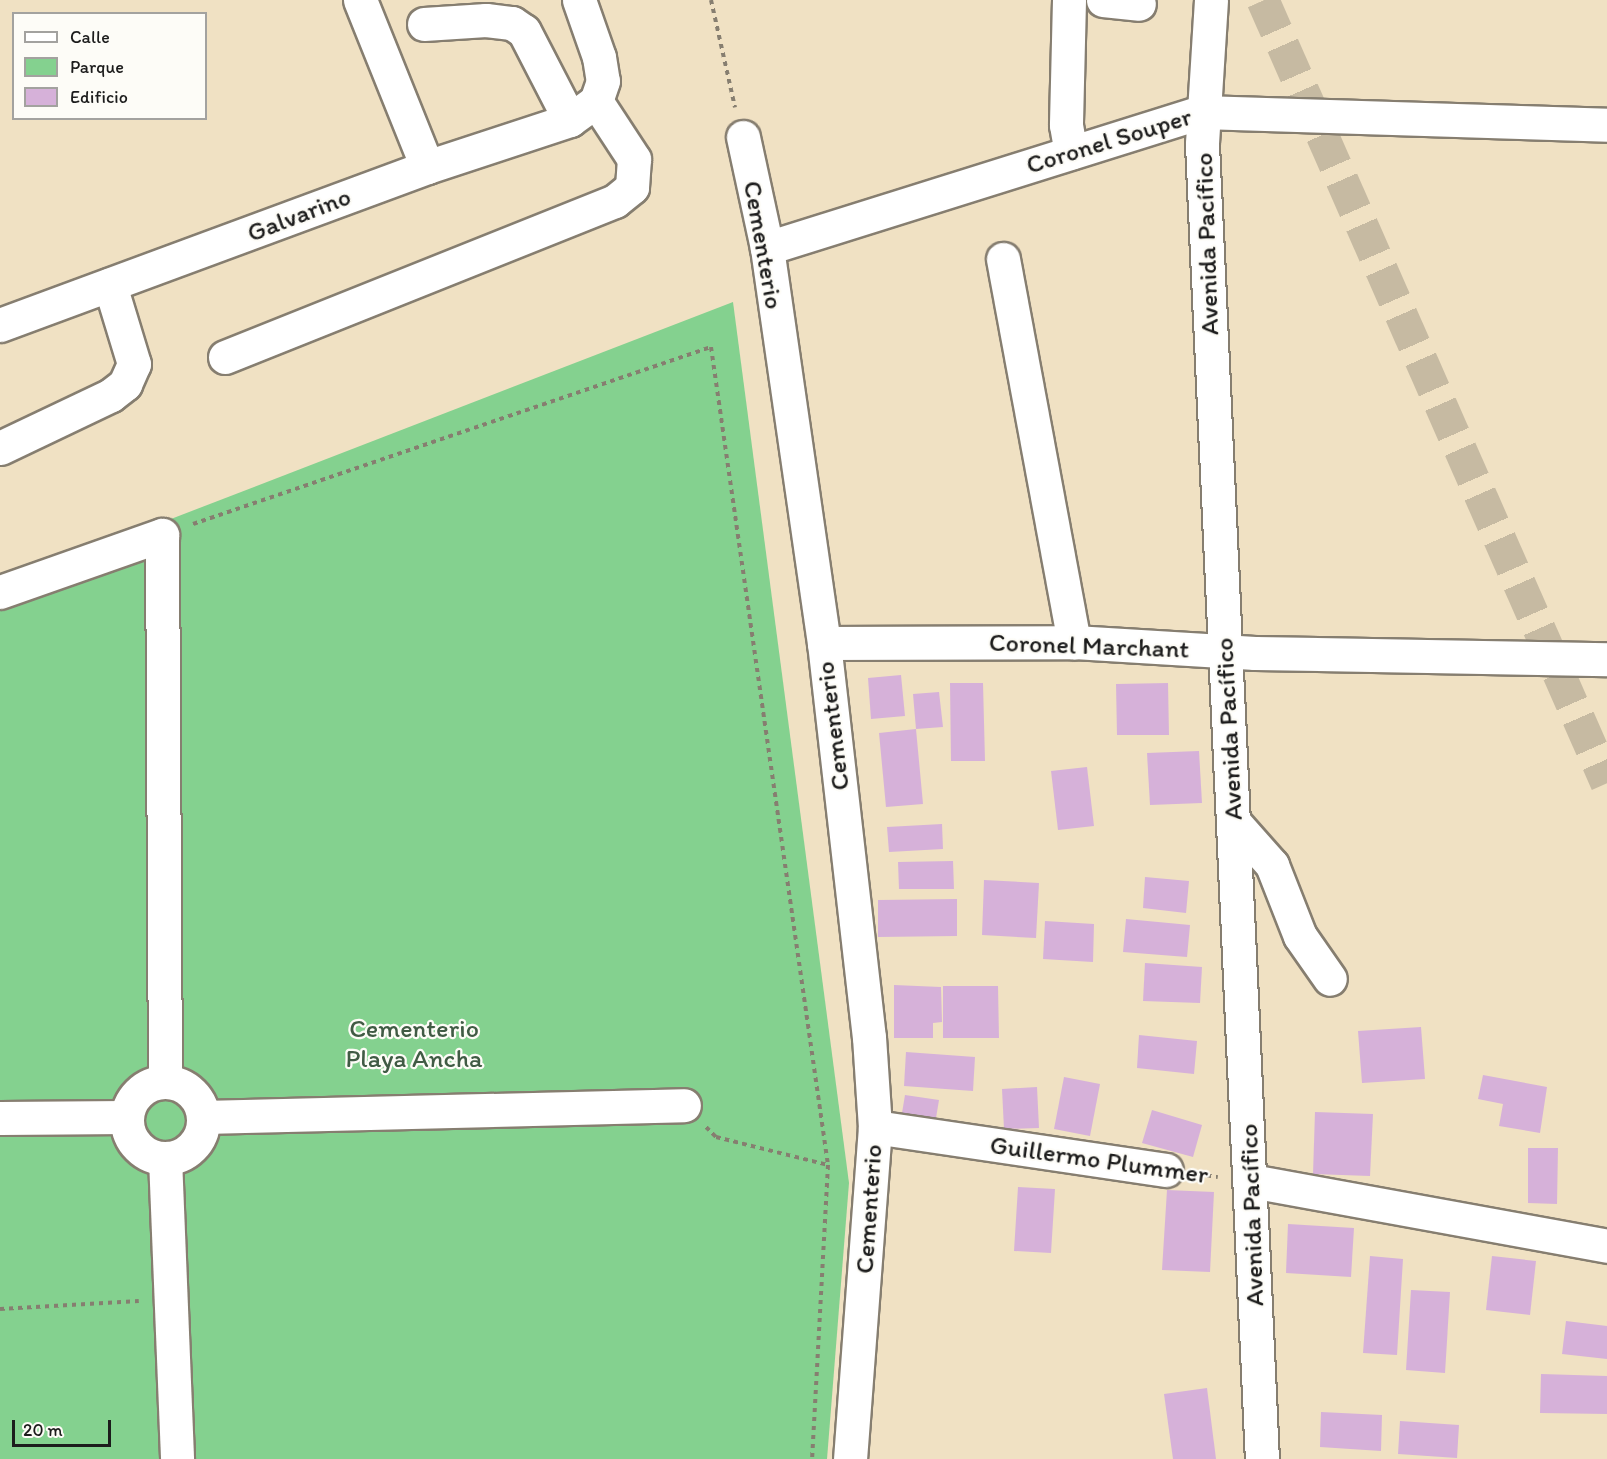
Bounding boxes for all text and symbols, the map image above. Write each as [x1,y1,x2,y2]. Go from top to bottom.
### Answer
legend [12,12,207,120]
text: Calle [70,26,110,48]
text: Parque [70,56,124,78]
text: Edificio [70,86,128,108]
street label: Coronel Souper [1023,101,1195,181]
street label: Avenida Pacífico [1188,152,1226,336]
street label: Cementerio [736,178,790,312]
street label: Galvarino [243,181,355,249]
street label: Coronel Marchant [988,627,1190,665]
street label: Avenida Pacífico [1209,637,1249,821]
street label: Cementerio [810,660,856,792]
park label: Cementerio Playa Ancha [345,1013,483,1074]
street label: Avenida Pacífico [1233,1123,1271,1307]
street label: Guillermo Plummer [988,1129,1210,1191]
street label: Cementerio [849,1143,889,1275]
scale bar [15,1408,114,1446]
text: 20 m [23,1419,63,1441]

